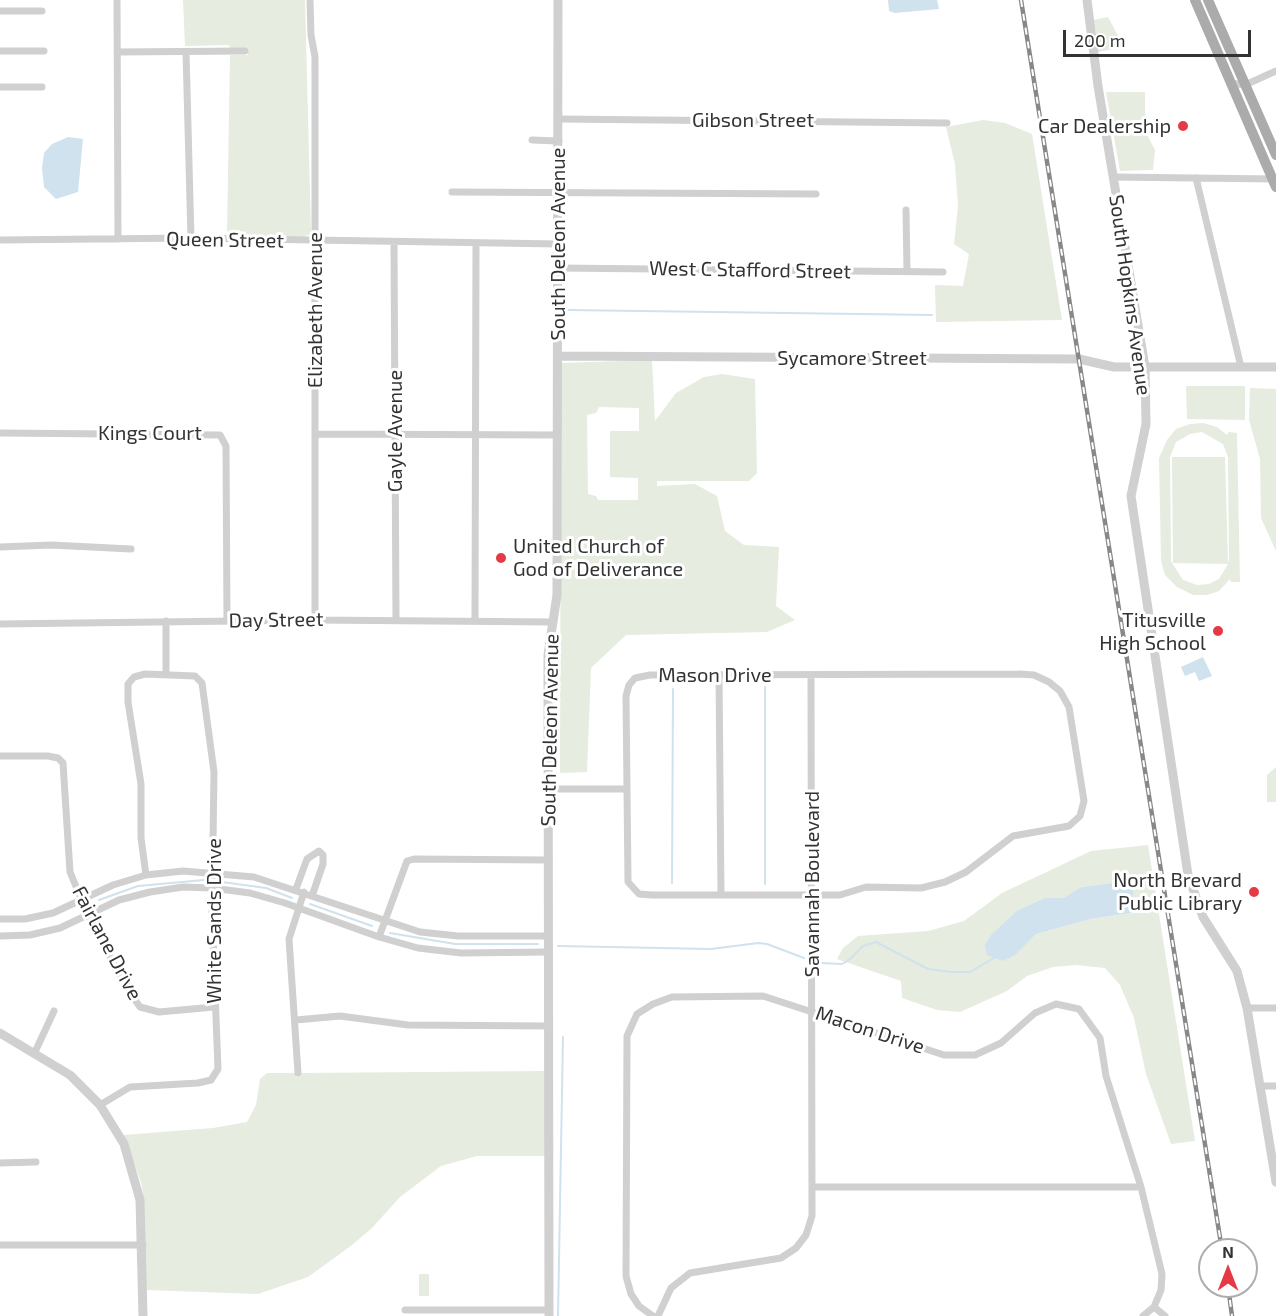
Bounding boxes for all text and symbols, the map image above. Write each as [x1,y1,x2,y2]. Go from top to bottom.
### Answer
scale bar [1066,18,1254,56]
text: 200 m [1074,29,1126,51]
street label: Gibson Street [692,108,814,132]
place label: Car Dealership [1038,114,1171,138]
marker: Car Dealership [1176,119,1190,133]
street label: South Deleon Avenue [546,148,570,340]
street label: South Hopkins Avenue [1104,193,1156,397]
street label: Queen Street [166,227,284,253]
street label: Elizabeth Avenue [303,232,327,388]
street label: West C Stafford Street [649,256,851,284]
street label: Sycamore Street [777,346,927,370]
street label: Gayle Avenue [383,370,407,492]
street label: Kings Court [98,421,202,445]
place label: United Church of God of Deliverance [513,534,683,581]
marker: United Church of God of Deliverance [494,551,508,565]
street label: Day Street [228,607,324,633]
place label: Titusville High School [1099,608,1206,655]
marker: Titusville High School [1211,624,1225,638]
street label: South Deleon Avenue [536,633,564,827]
street label: Mason Drive [658,663,772,687]
street label: Savannah Boulevard [800,791,824,977]
street label: White Sands Drive [202,838,226,1004]
place label: North Brevard Public Library [1113,868,1242,915]
street label: Fairlane Drive [67,882,147,1004]
marker: North Brevard Public Library [1247,885,1261,899]
street label: Macon Drive [813,1001,927,1059]
north arrow [1198,1238,1258,1298]
text: N [1222,1242,1234,1261]

